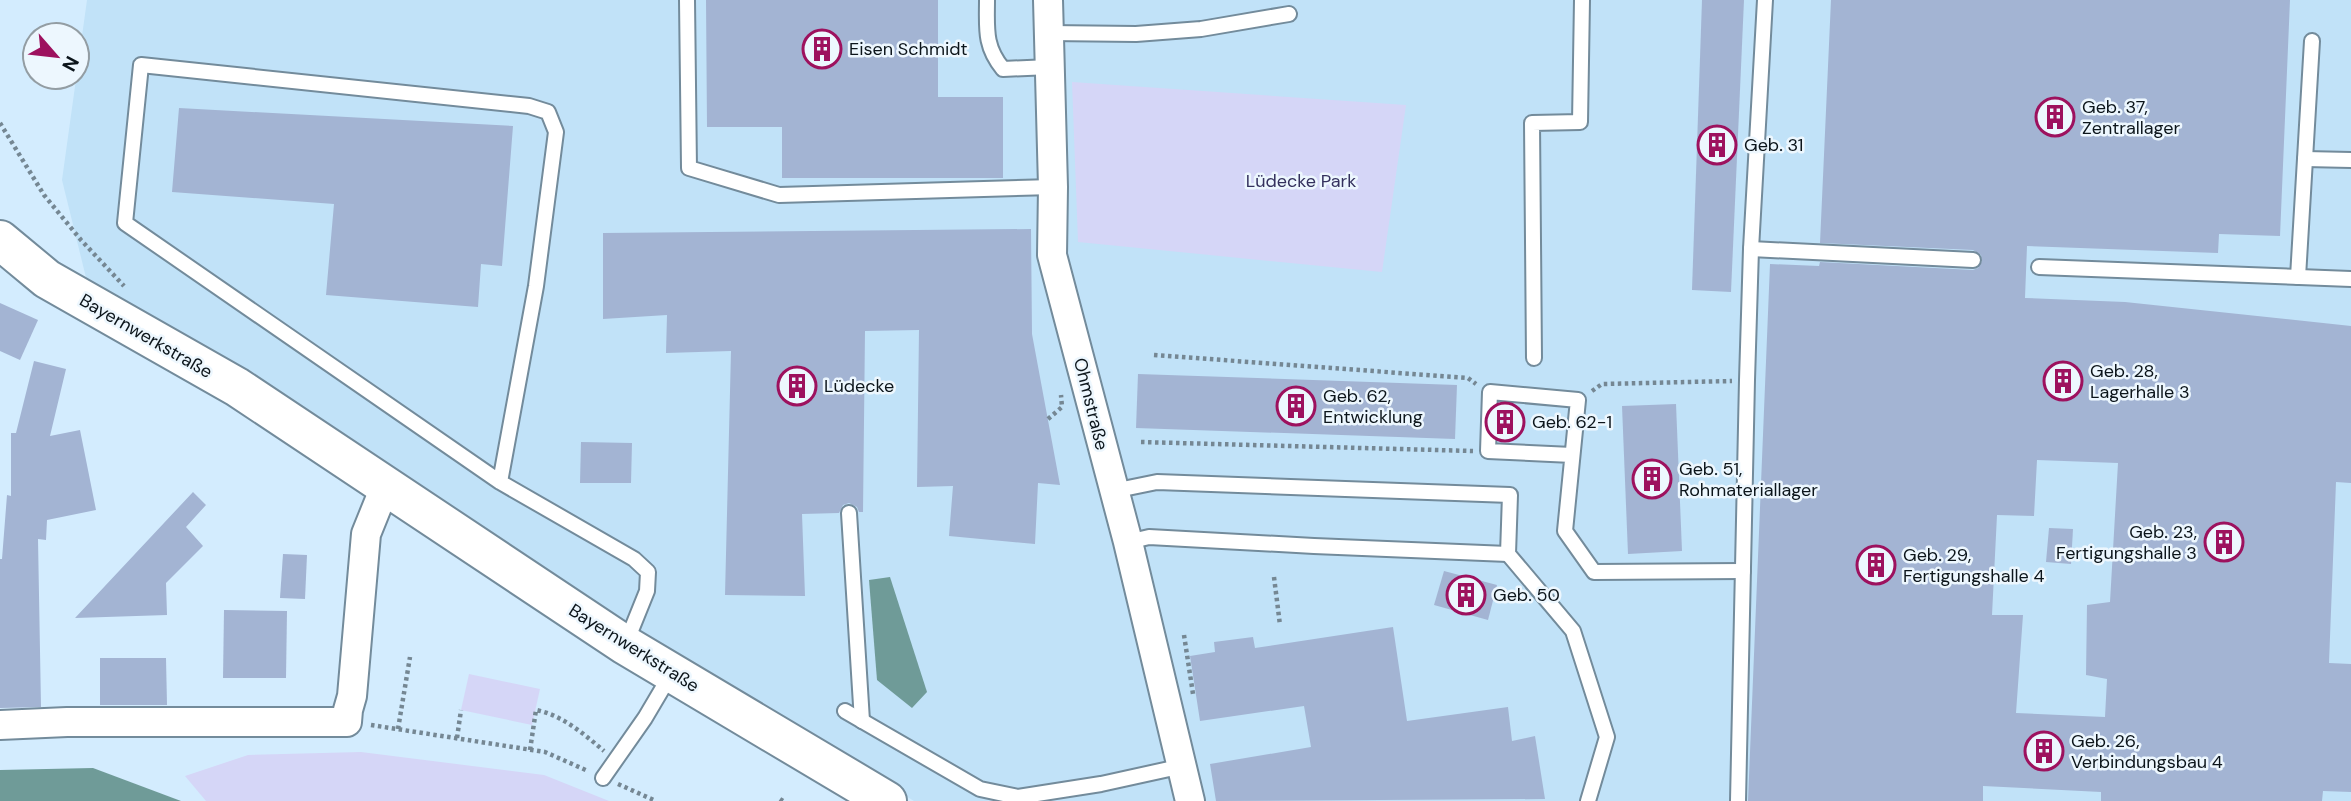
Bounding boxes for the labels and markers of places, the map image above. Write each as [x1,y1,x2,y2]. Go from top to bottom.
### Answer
building icon: Eisen Schmidt [801,28,843,70]
place label: Eisen Schmidt [849,37,968,61]
place label: Geb. 37, Zentrallager [2082,95,2181,140]
building icon: Geb. 37, Zentrallager [2034,96,2076,138]
building icon: Geb. 31 [1696,124,1738,166]
place label: Geb. 31 [1744,133,1803,157]
place label: Geb. 28, Lagerhalle 3 [2090,359,2190,404]
building icon: Geb. 28, Lagerhalle 3 [2042,360,2084,402]
building icon: Lüdecke [776,365,818,407]
place label: Lüdecke [824,374,894,398]
place label: Geb. 62, Entwicklung [1323,384,1423,429]
building icon: Geb. 62, Entwicklung [1275,385,1317,427]
building icon: Geb. 62-1 [1484,401,1526,443]
place label: Geb. 62-1 [1532,410,1612,434]
place label: Geb. 51, Rohmateriallager [1679,457,1818,502]
building icon: Geb. 51, Rohmateriallager [1631,458,1673,500]
place label: Geb. 23, Fertigungshalle 3 [2056,520,2197,565]
building icon: Geb. 23, Fertigungshalle 3 [2203,521,2245,563]
place label: Geb. 29, Fertigungshalle 4 [1903,543,2044,588]
building icon: Geb. 29, Fertigungshalle 4 [1855,544,1897,586]
building icon: Geb. 50 [1445,574,1487,616]
place label: Geb. 50 [1493,583,1560,607]
place label: Geb. 26, Verbindungsbau 4 [2071,729,2223,774]
building icon: Geb. 26, Verbindungsbau 4 [2023,730,2065,772]

